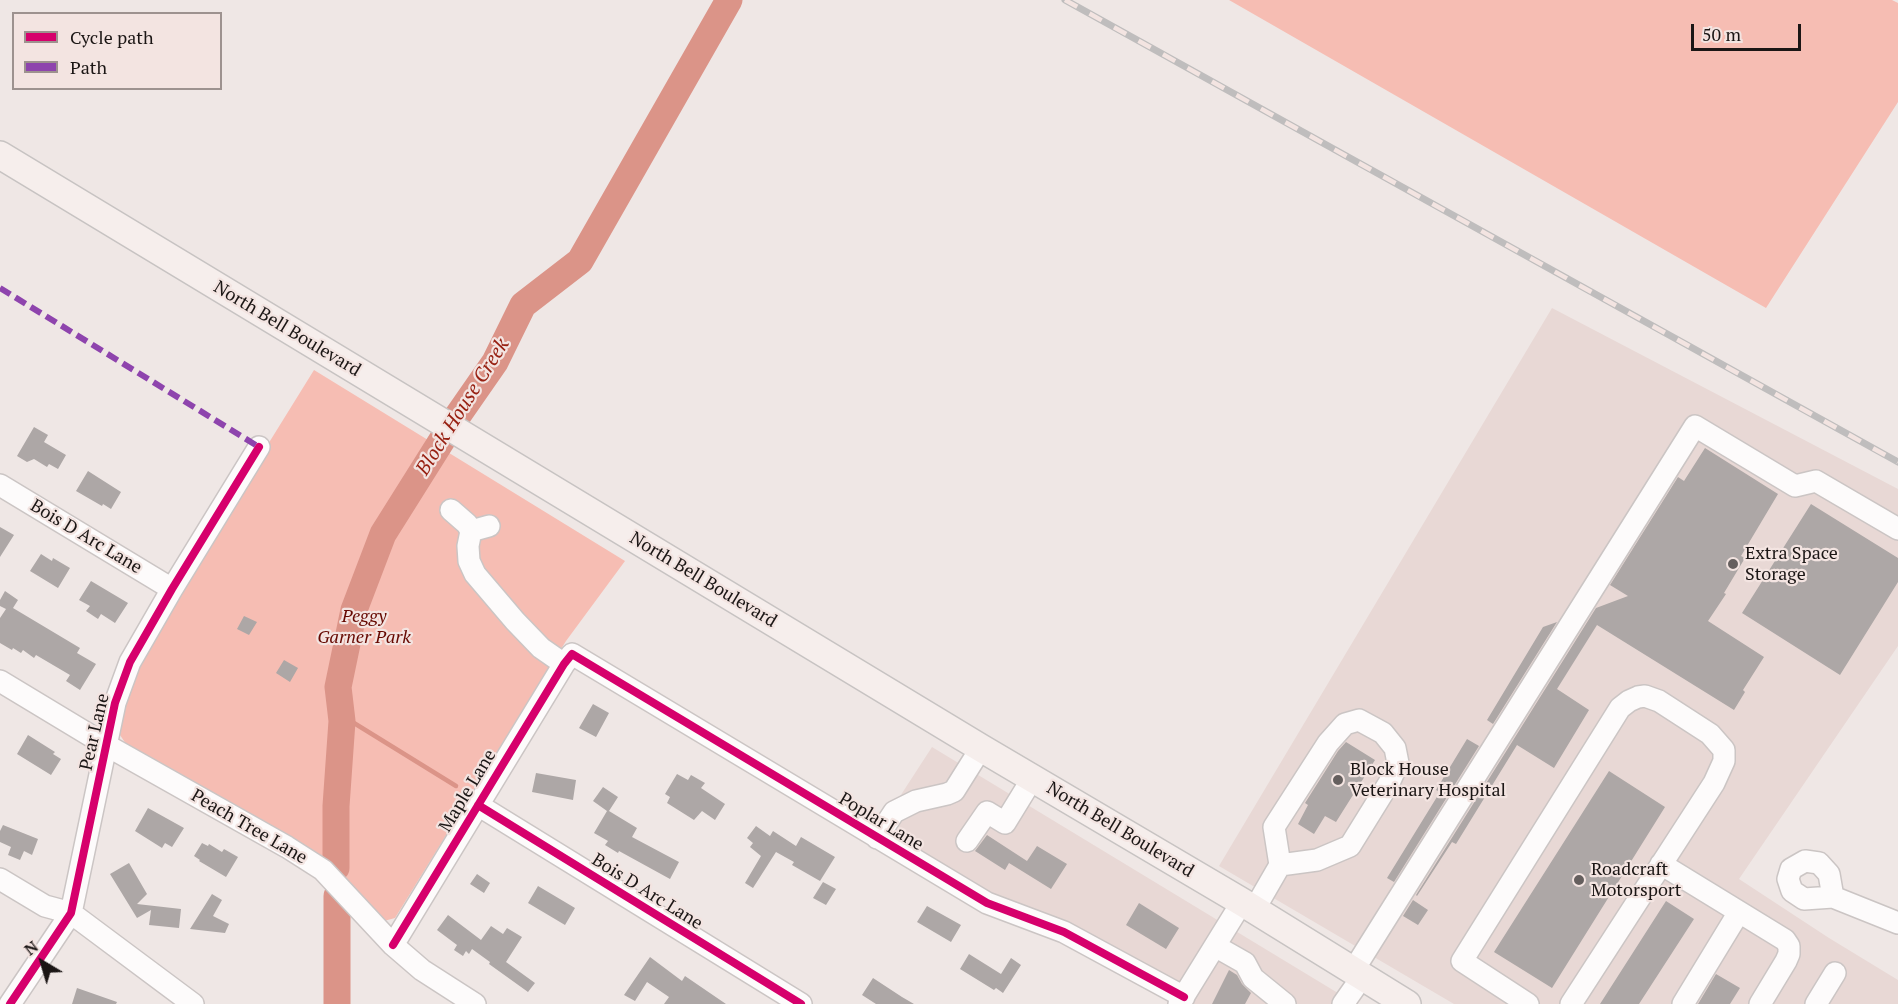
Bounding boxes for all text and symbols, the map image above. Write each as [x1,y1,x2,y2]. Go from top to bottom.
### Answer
legend [12,12,222,90]
scale bar [1694,12,1804,50]
text: 50 m [1702,22,1741,46]
text: Cycle path [70,25,154,49]
text: Path [70,55,107,79]
street label: North Bell Boulevard [210,277,364,381]
water label: Block House Creek [411,334,515,480]
street label: Bois D Arc Lane [26,495,146,579]
street label: North Bell Boulevard [626,528,780,632]
place label: Extra Space Storage [1745,543,1838,586]
marker: Extra Space Storage [1726,557,1740,571]
park label: Peggy Garner Park [317,606,411,648]
street label: Pear Lane [76,691,114,773]
street label: Maple Lane [435,746,501,836]
place label: Block House Veterinary Hospital [1350,759,1506,802]
marker: Block House Veterinary Hospital [1331,773,1345,787]
street label: North Bell Boulevard [1043,778,1197,882]
street label: Peach Tree Lane [187,785,311,869]
street label: Poplar Lane [835,788,927,856]
street label: Bois D Arc Lane [588,849,706,935]
place label: Roadcraft Motorsport [1591,859,1681,902]
marker: Roadcraft Motorsport [1572,873,1586,887]
north arrow [12,932,72,992]
text: N [19,935,42,960]

